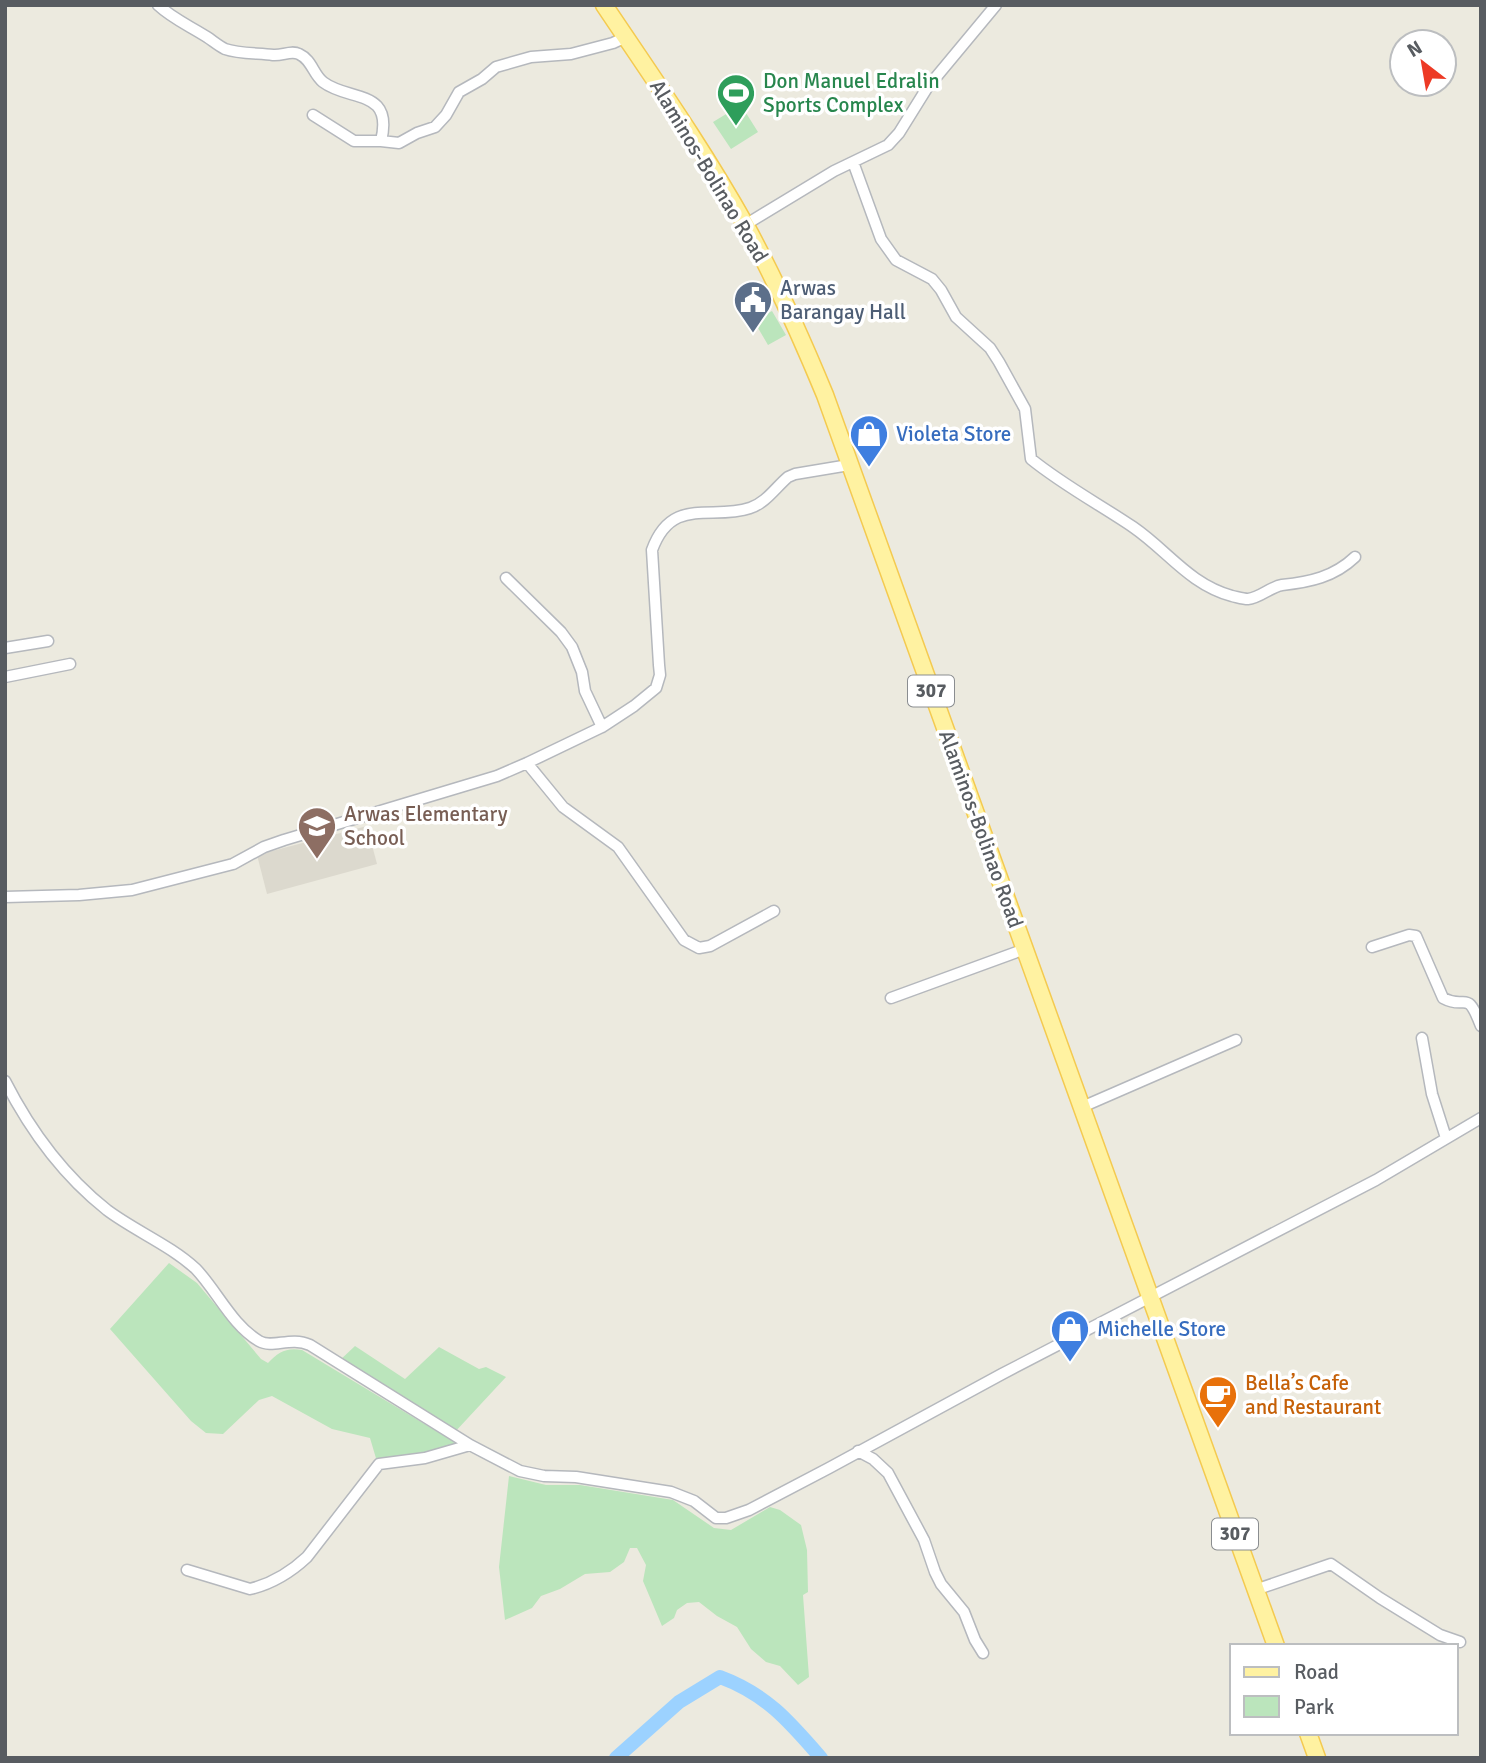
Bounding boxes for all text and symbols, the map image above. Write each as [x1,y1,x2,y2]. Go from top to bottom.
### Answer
north arrow [1388,28,1458,98]
text: N [1403,36,1427,63]
place label: Don Manuel Edralin Sports Complex [763,68,940,118]
sports icon: Don Manuel Edralin Sports Complex [715,72,757,127]
street label: Alaminos-Bolinao Road [644,75,774,267]
place label: Arwas Barangay Hall [780,275,906,325]
public building icon: Arwas Barangay Hall [732,279,774,334]
shop icon: Violeta Store [848,413,890,468]
place label: Violeta Store [896,421,1011,447]
road number: 307 [908,676,954,706]
street label: Alaminos-Bolinao Road [933,726,1029,932]
place label: Arwas Elementary School [344,801,508,851]
school or university icon: Arwas Elementary School [296,805,338,860]
shop icon: Michelle Store [1049,1308,1091,1363]
place label: Michelle Store [1097,1316,1226,1342]
place label: Bella’s Cafe and Restaurant [1245,1370,1381,1420]
cafe icon: Bella’s Cafe and Restaurant [1197,1374,1239,1429]
road number: 307 [1212,1518,1258,1550]
legend [1230,1644,1458,1735]
text: Road [1294,1659,1339,1685]
text: Park [1294,1694,1335,1720]

